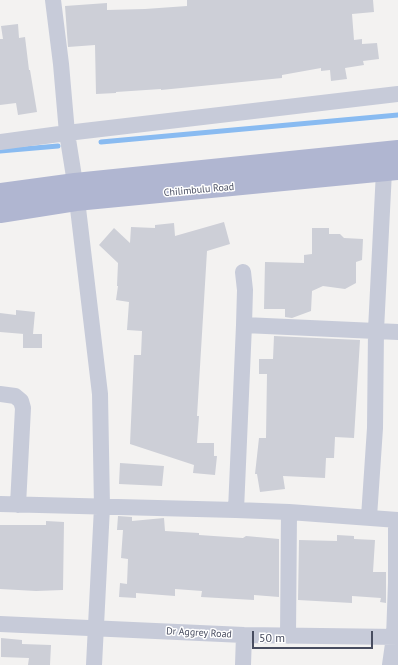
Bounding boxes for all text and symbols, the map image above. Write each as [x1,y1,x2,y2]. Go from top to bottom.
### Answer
street label: Chilimbulu Road [163,181,235,199]
scale bar [254,623,375,649]
street label: Dr Aggrey Road [166,625,232,641]
text: 50 m [259,630,285,645]

